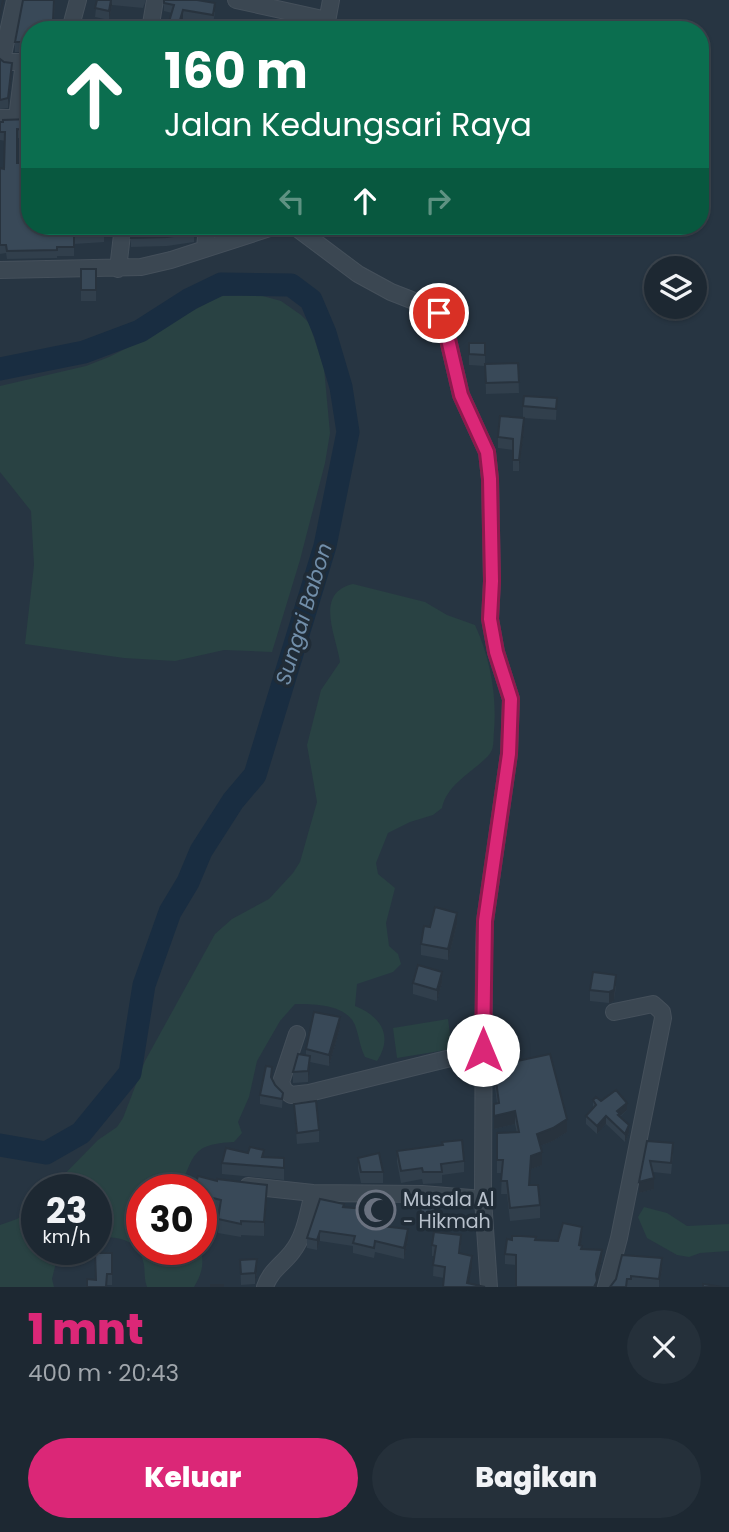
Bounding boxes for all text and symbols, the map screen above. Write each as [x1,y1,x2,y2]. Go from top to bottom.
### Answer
text: 160 m [164,37,308,105]
icon: ahead [49,49,140,140]
text: Jalan Kedungsari Raya [164,102,532,147]
icon: left [273,182,311,220]
icon: ahead [346,182,384,220]
icon: right [419,182,457,220]
map controls [644,256,707,319]
button: layers [644,256,707,319]
pin [409,283,469,343]
icon: arrive [420,294,458,332]
water label: Sungai Babon [268,539,339,688]
position arrow [446,1013,520,1087]
speed limit sign: 30 [126,1174,217,1265]
text: 23 [46,1186,87,1235]
place label: Musala Al - Hikmah [403,1186,494,1235]
mosque icon: Musala Al - Hikmah [355,1189,397,1231]
text: km/h [43,1224,90,1249]
text: 1 mnt [28,1300,144,1359]
button: close [627,1310,701,1384]
text: 400 m · 20:43 [28,1357,179,1389]
button: Keluar [28,1438,358,1518]
button: Bagikan [372,1438,701,1518]

